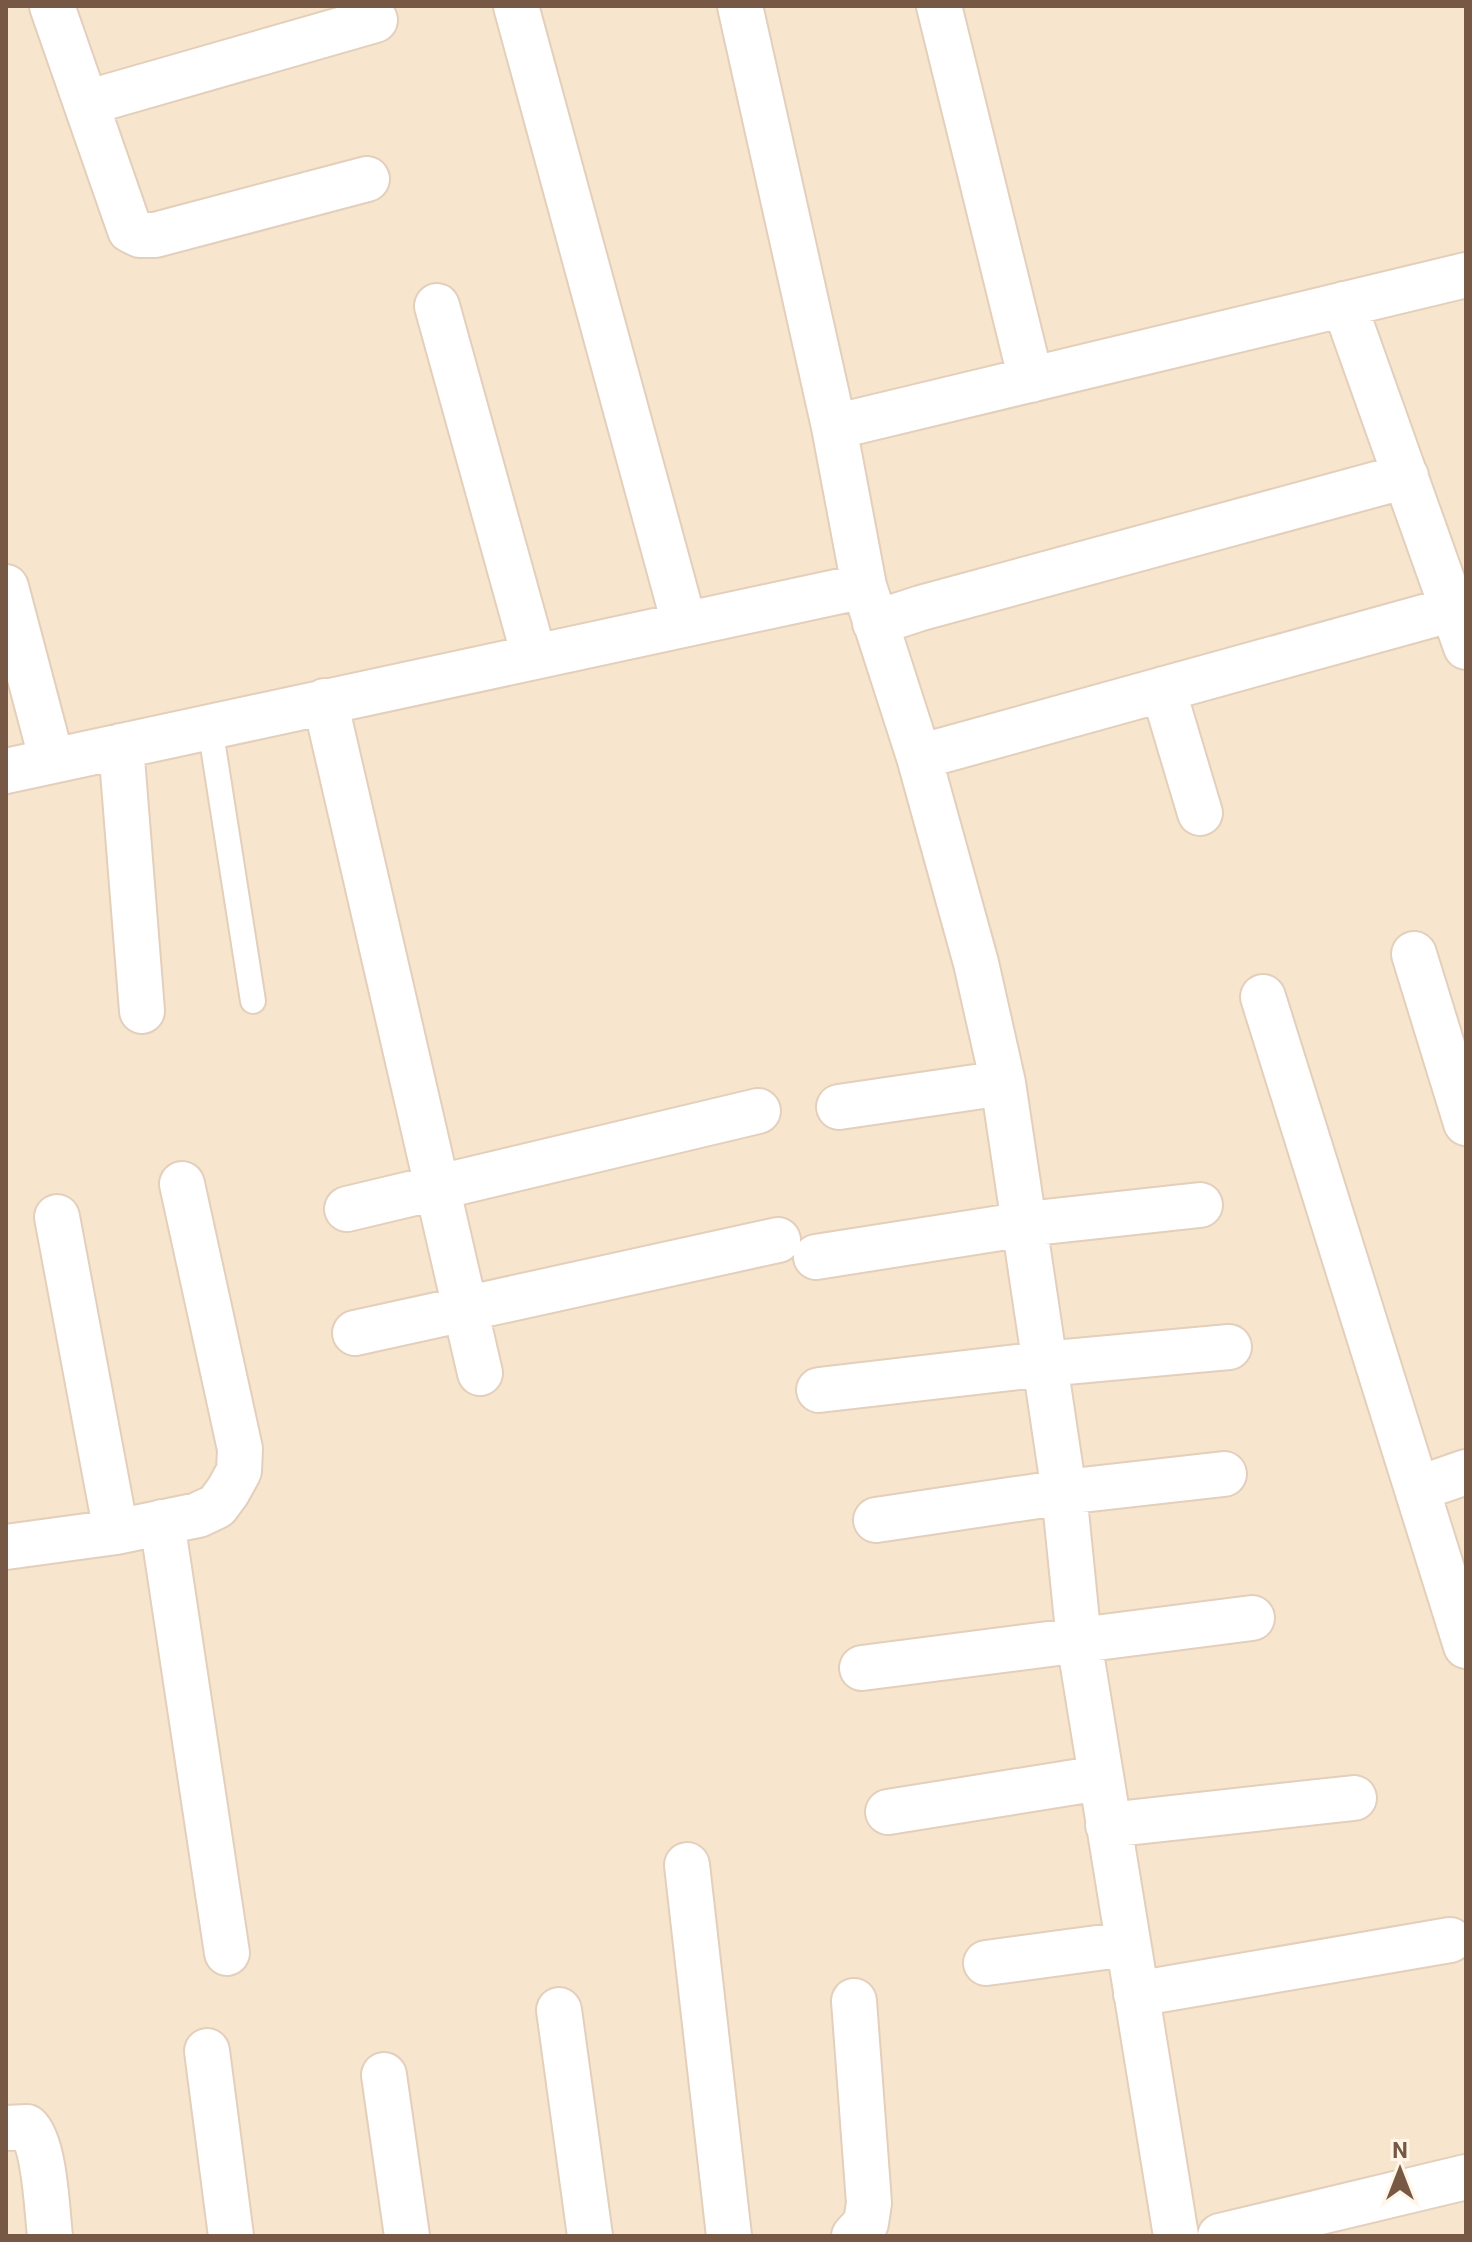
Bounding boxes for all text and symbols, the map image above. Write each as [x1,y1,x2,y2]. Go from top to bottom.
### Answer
north arrow [1360,2130,1440,2210]
text: N [1392,2138,1408,2163]

